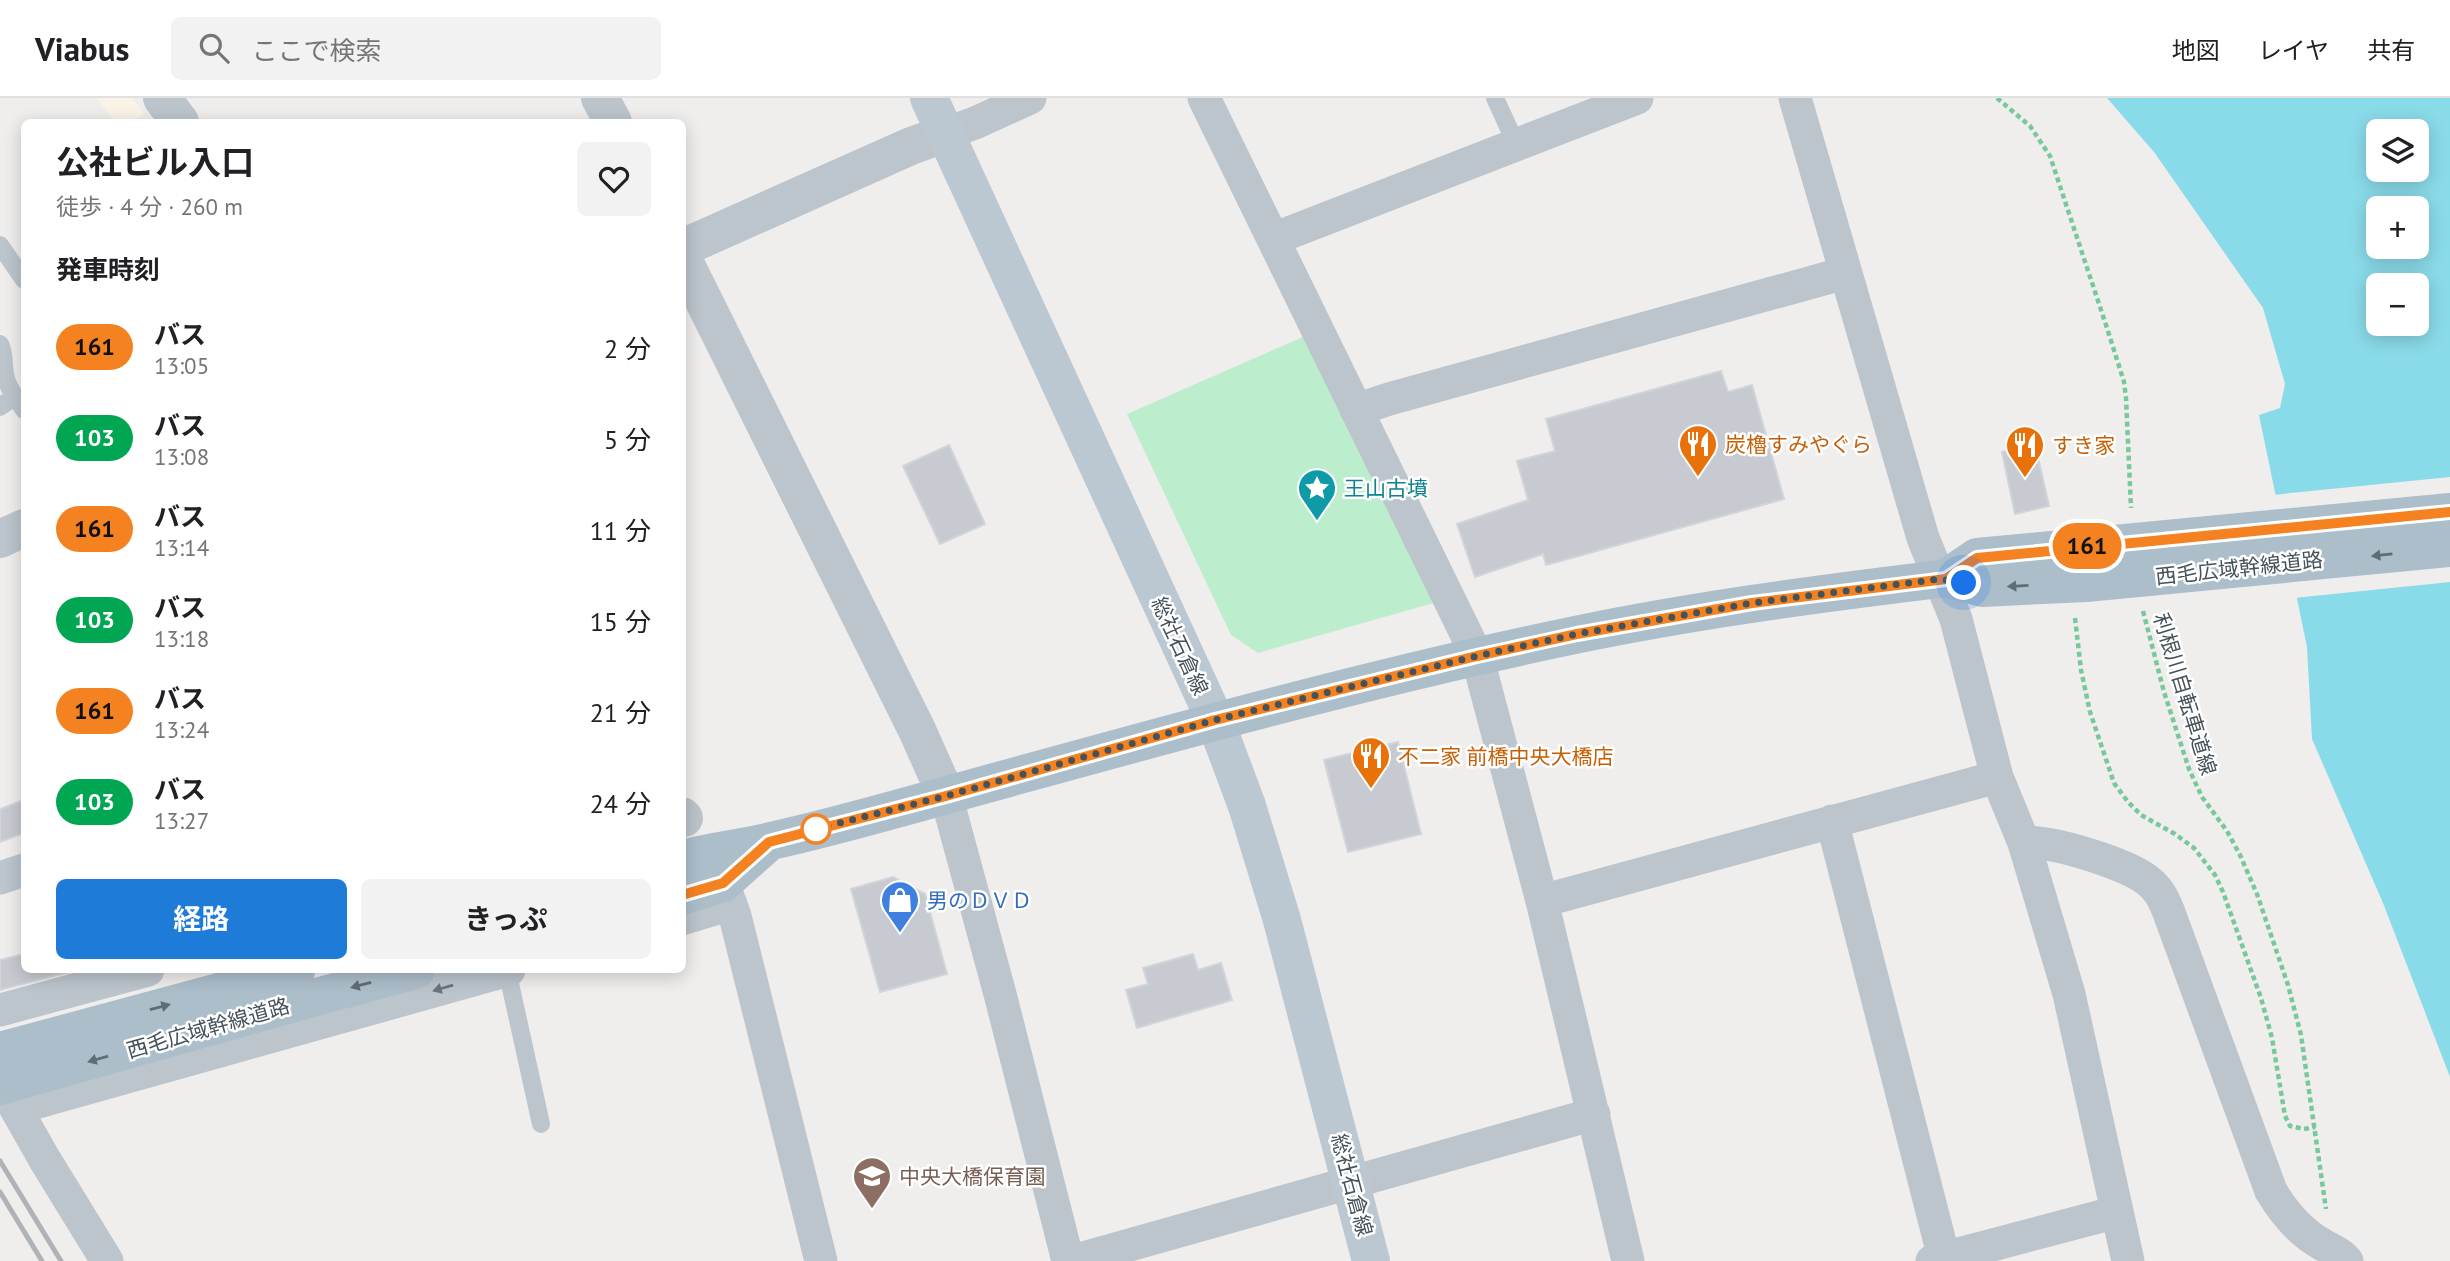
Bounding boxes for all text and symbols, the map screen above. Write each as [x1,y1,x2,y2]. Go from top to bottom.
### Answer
search box [171,17,661,80]
text: Viabus [35,27,129,70]
icon: search [195,29,233,67]
text: ここで検索 [251,34,382,67]
text: 地図 [2172,35,2220,66]
text: レイヤ [2258,35,2329,66]
text: 共有 [2367,35,2415,66]
map controls [2366,119,2429,336]
button: layers [2366,119,2429,182]
text: 公社ビル入口 [56,140,254,183]
button: heart [577,142,651,216]
text: 徒歩 · 4 分 · 260 m [56,192,243,221]
button: + [2366,196,2429,259]
text: 発車時刻 [56,253,160,286]
button: − [2366,273,2429,336]
text: バス [154,318,206,351]
text: 161 [74,331,115,362]
text: 2 分 [604,332,651,365]
text: 13:05 [154,351,209,380]
text: バス [154,409,206,442]
text: 103 [74,422,115,453]
text: 5 分 [604,423,651,456]
restaurant icon: 炭櫓すみやぐら [1677,423,1719,478]
restaurant icon: すき家 [2004,424,2046,479]
place label: 炭櫓すみやぐら [1725,431,1872,458]
place label: すき家 [2052,432,2115,459]
text: 13:08 [154,442,209,471]
place icon: 王山古墳 [1296,467,1338,522]
place label: 王山古墳 [1344,475,1428,502]
text: バス [154,500,206,533]
text: 161 [74,513,115,544]
text: 11 分 [590,514,651,547]
line badge: 161 [2047,523,2127,569]
text: 161 [2067,530,2107,561]
text: 13:14 [154,533,209,562]
street label: 西毛広域幹線道路 [2154,546,2324,590]
one-way arrow [2371,549,2393,560]
your location [1946,565,1981,600]
one-way arrow [2007,581,2029,592]
text: バス [154,591,206,624]
street label: 総社石倉線 [1146,593,1214,699]
text: 103 [74,604,115,635]
text: 15 分 [590,605,651,638]
street label: 利根川自転車道線 [2148,610,2222,778]
text: 13:18 [154,624,209,653]
text: バス [154,682,206,715]
text: 161 [74,695,115,726]
text: 21 分 [590,696,651,729]
text: 13:24 [154,715,209,744]
restaurant icon: 不二家 前橋中央大橋店 [1350,735,1392,790]
place label: 不二家 前橋中央大橋店 [1398,743,1614,770]
text: バス [154,773,206,806]
text: 103 [74,786,115,817]
text: 24 分 [590,787,651,820]
text: 13:27 [154,806,209,835]
unlabelled marker [801,814,831,844]
button: 経路 [56,879,347,959]
button: きっぷ [361,879,651,959]
shop icon: 男のＤＶＤ [879,879,921,934]
place label: 男のＤＶＤ [927,887,1032,914]
one-way arrow [349,980,371,991]
one-way arrow [432,983,454,994]
street label: 西毛広域幹線道路 [124,992,292,1064]
one-way arrow [150,1002,171,1012]
one-way arrow [87,1054,108,1064]
street label: 総社石倉線 [1325,1131,1379,1239]
school or university icon: 中央大橋保育園 [851,1155,893,1210]
place label: 中央大橋保育園 [899,1163,1046,1190]

